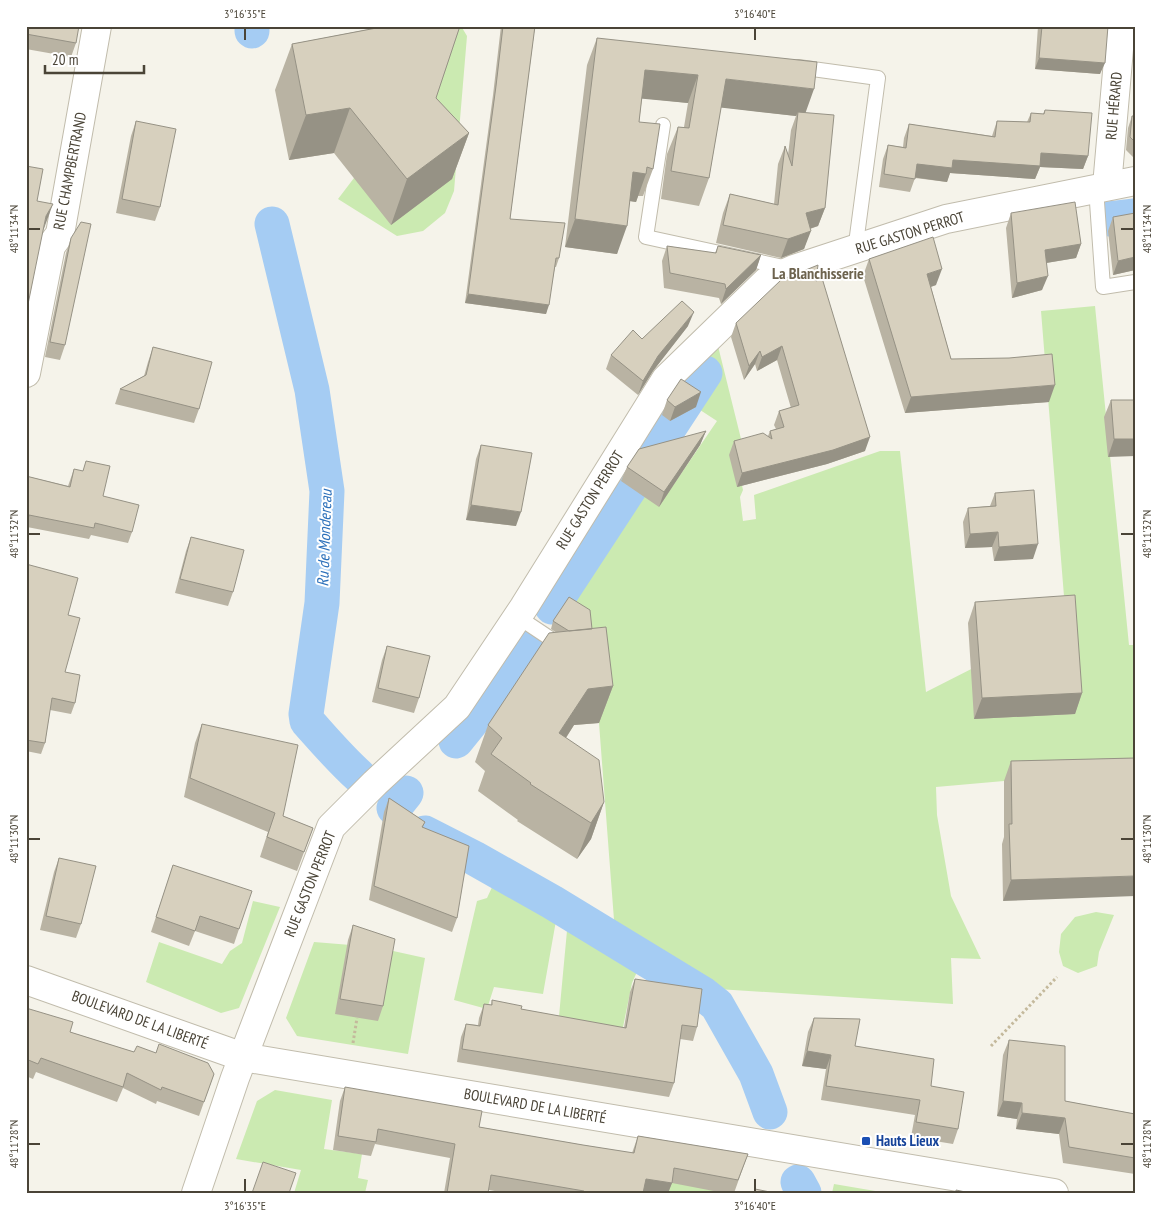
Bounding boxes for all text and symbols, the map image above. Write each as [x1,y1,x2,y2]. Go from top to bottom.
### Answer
text: 3°16'35"E [224,6,266,21]
text: 3°16'40"E [734,6,776,21]
scale bar [45,42,144,74]
text: 20 m [52,50,78,69]
street label: RUE HÉRARD [1101,71,1126,141]
street label: RUE CHAMPBERTRAND [49,110,90,231]
text: 48°11'34"N [6,205,21,253]
text: 48°11'34"N [1139,205,1154,253]
street label: RUE GASTON PERROT [853,207,967,258]
district label: La Blanchisserie [772,263,864,283]
street label: RUE GASTON PERROT [552,447,628,553]
water label: Ru de Mondereau [312,488,336,587]
text: 48°11'32"N [6,510,21,558]
text: 48°11'32"N [1139,510,1154,558]
text: 48°11'30"N [6,815,21,863]
text: 48°11'30"N [1139,815,1154,863]
street label: RUE GASTON PERROT [280,828,340,940]
street label: BOULEVARD DE LA LIBERTÉ [69,986,211,1053]
street label: BOULEVARD DE LA LIBERTÉ [463,1084,608,1127]
text: 48°11'28"N [6,1120,21,1168]
text: 48°11'28"N [1139,1120,1154,1168]
place label: Hauts Lieux [876,1131,939,1150]
marker: Hauts Lieux [860,1135,872,1147]
text: 3°16'35"E [224,1198,266,1213]
text: 3°16'40"E [734,1198,776,1213]

